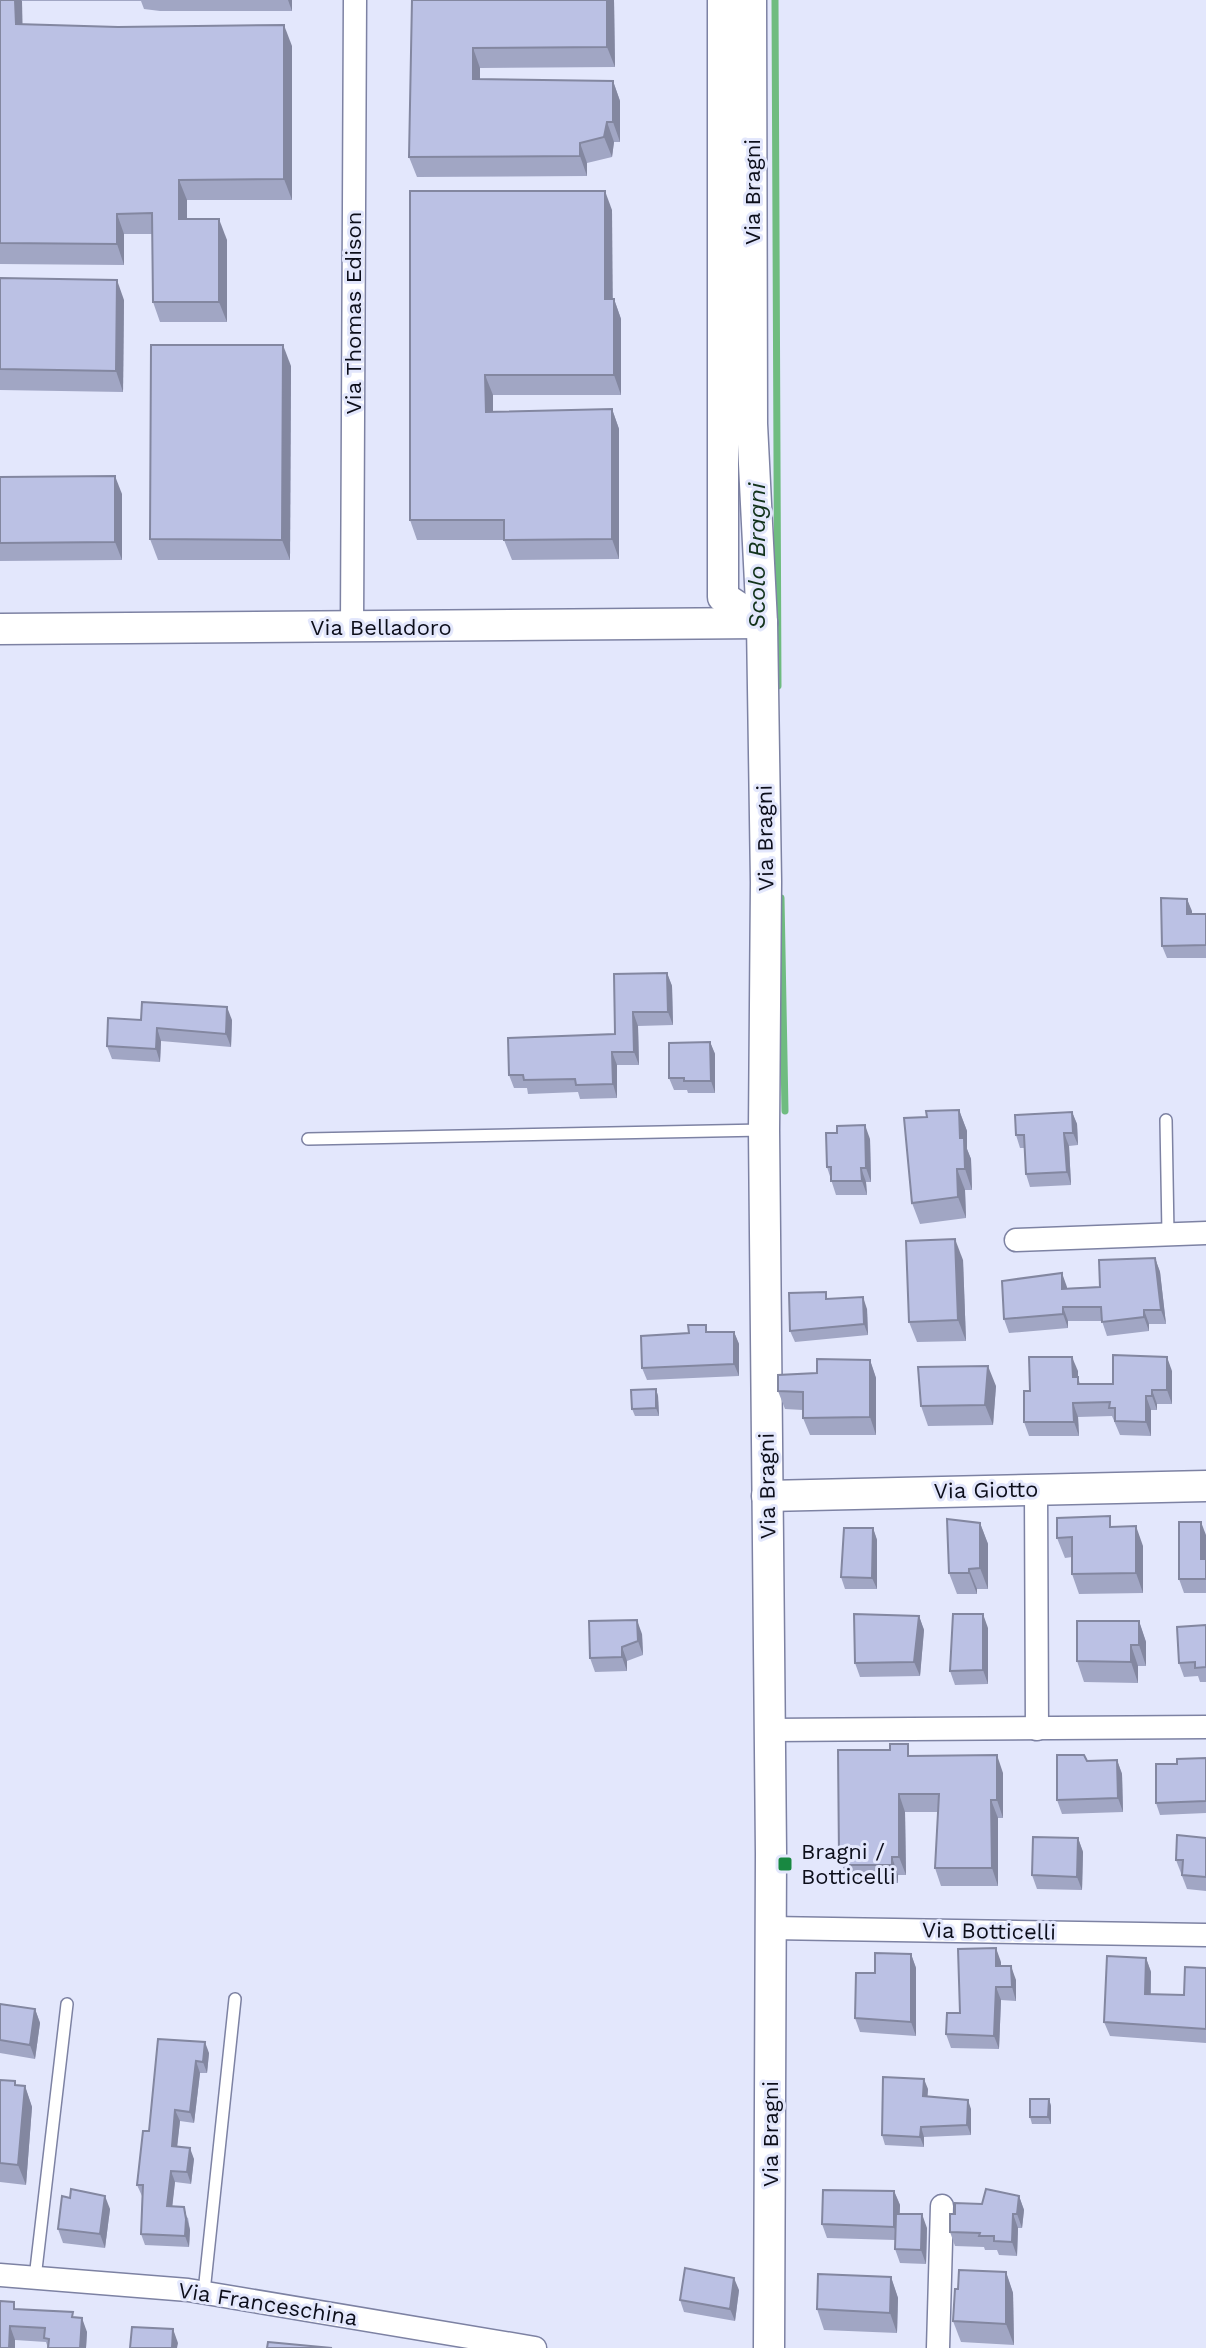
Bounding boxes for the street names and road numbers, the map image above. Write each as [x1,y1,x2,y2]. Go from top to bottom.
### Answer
street label: Via Bragni [740,139,765,245]
street label: Via Thomas Edison [341,212,366,414]
street label: Via Belladoro [310,615,452,640]
street label: Via Bragni [752,785,778,891]
street label: Via Bragni [754,1433,780,1539]
street label: Via Giotto [934,1477,1038,1503]
street label: Via Botticelli [922,1917,1056,1945]
street label: Via Bragni [758,2081,783,2187]
street label: Via Franceschina [177,2277,359,2331]

